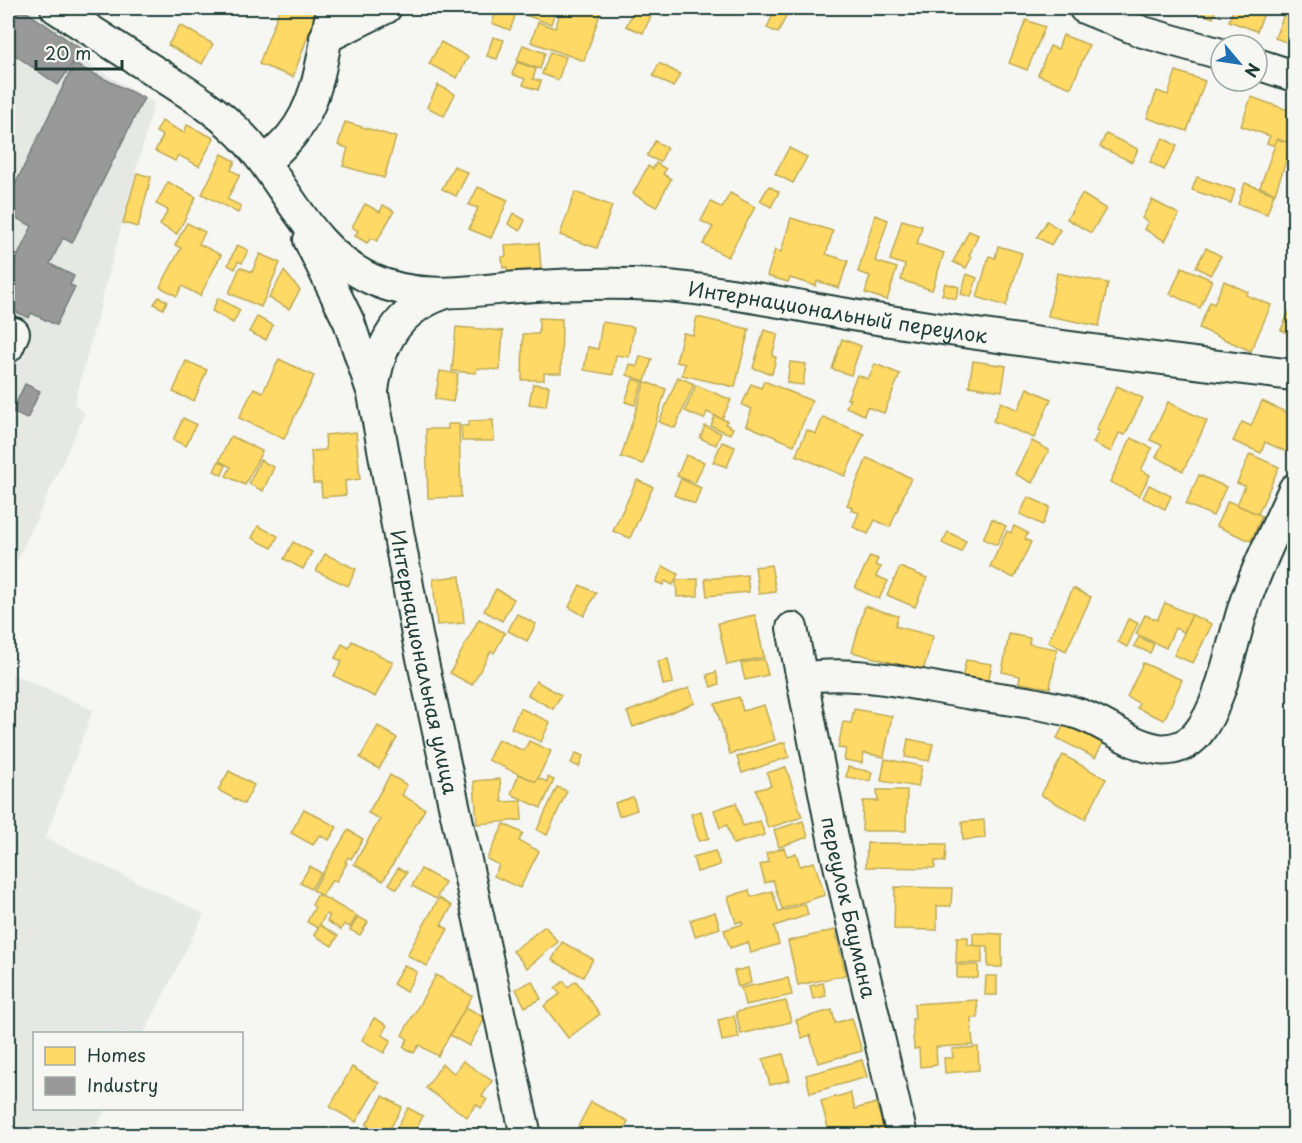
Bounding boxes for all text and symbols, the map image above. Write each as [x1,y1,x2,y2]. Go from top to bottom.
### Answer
scale bar [36,33,122,71]
north arrow [1209,33,1269,93]
text: 20 m [45,39,91,66]
text: N [1239,59,1267,82]
street label: Интернациональный переулок [687,273,990,350]
street label: Интернациональная улица [383,527,466,797]
street label: переулок Баумана [814,814,885,1001]
legend [33,1032,243,1110]
text: Homes [87,1041,145,1068]
text: Industry [87,1071,158,1098]

